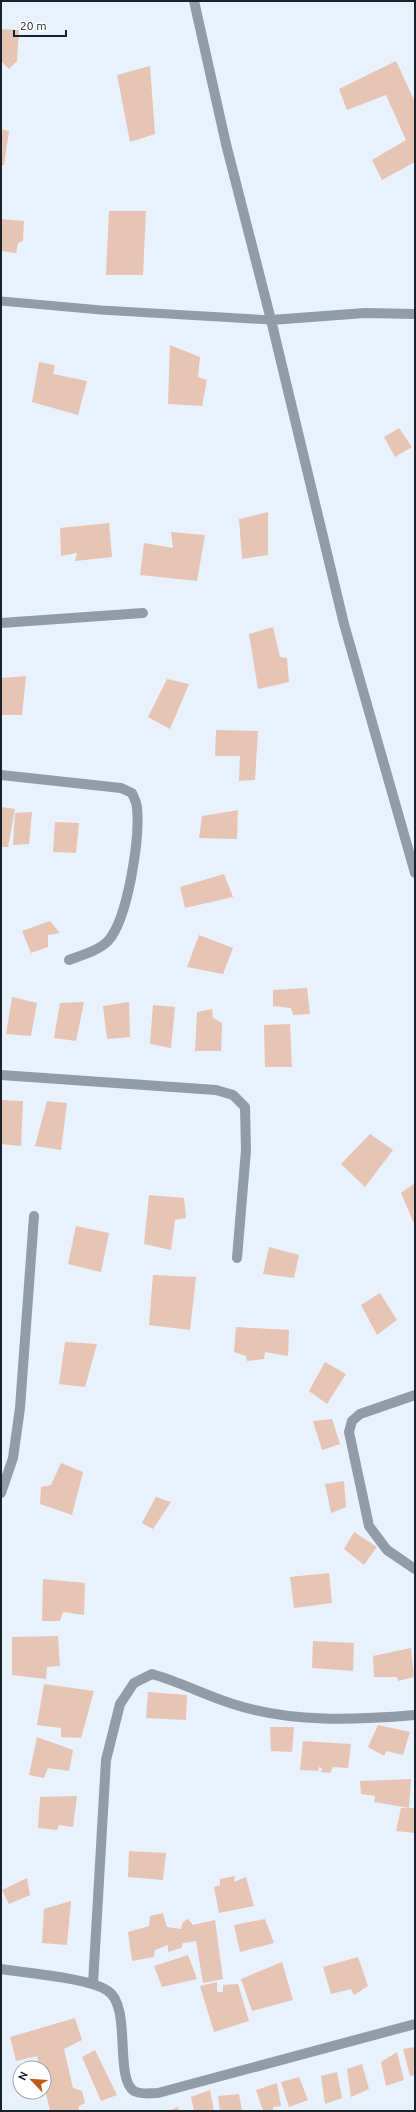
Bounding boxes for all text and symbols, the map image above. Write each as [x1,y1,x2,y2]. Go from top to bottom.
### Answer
scale bar [14,12,66,38]
text: 20 m [20,19,47,32]
north arrow [12,2060,52,2100]
text: N [16,2070,30,2082]

